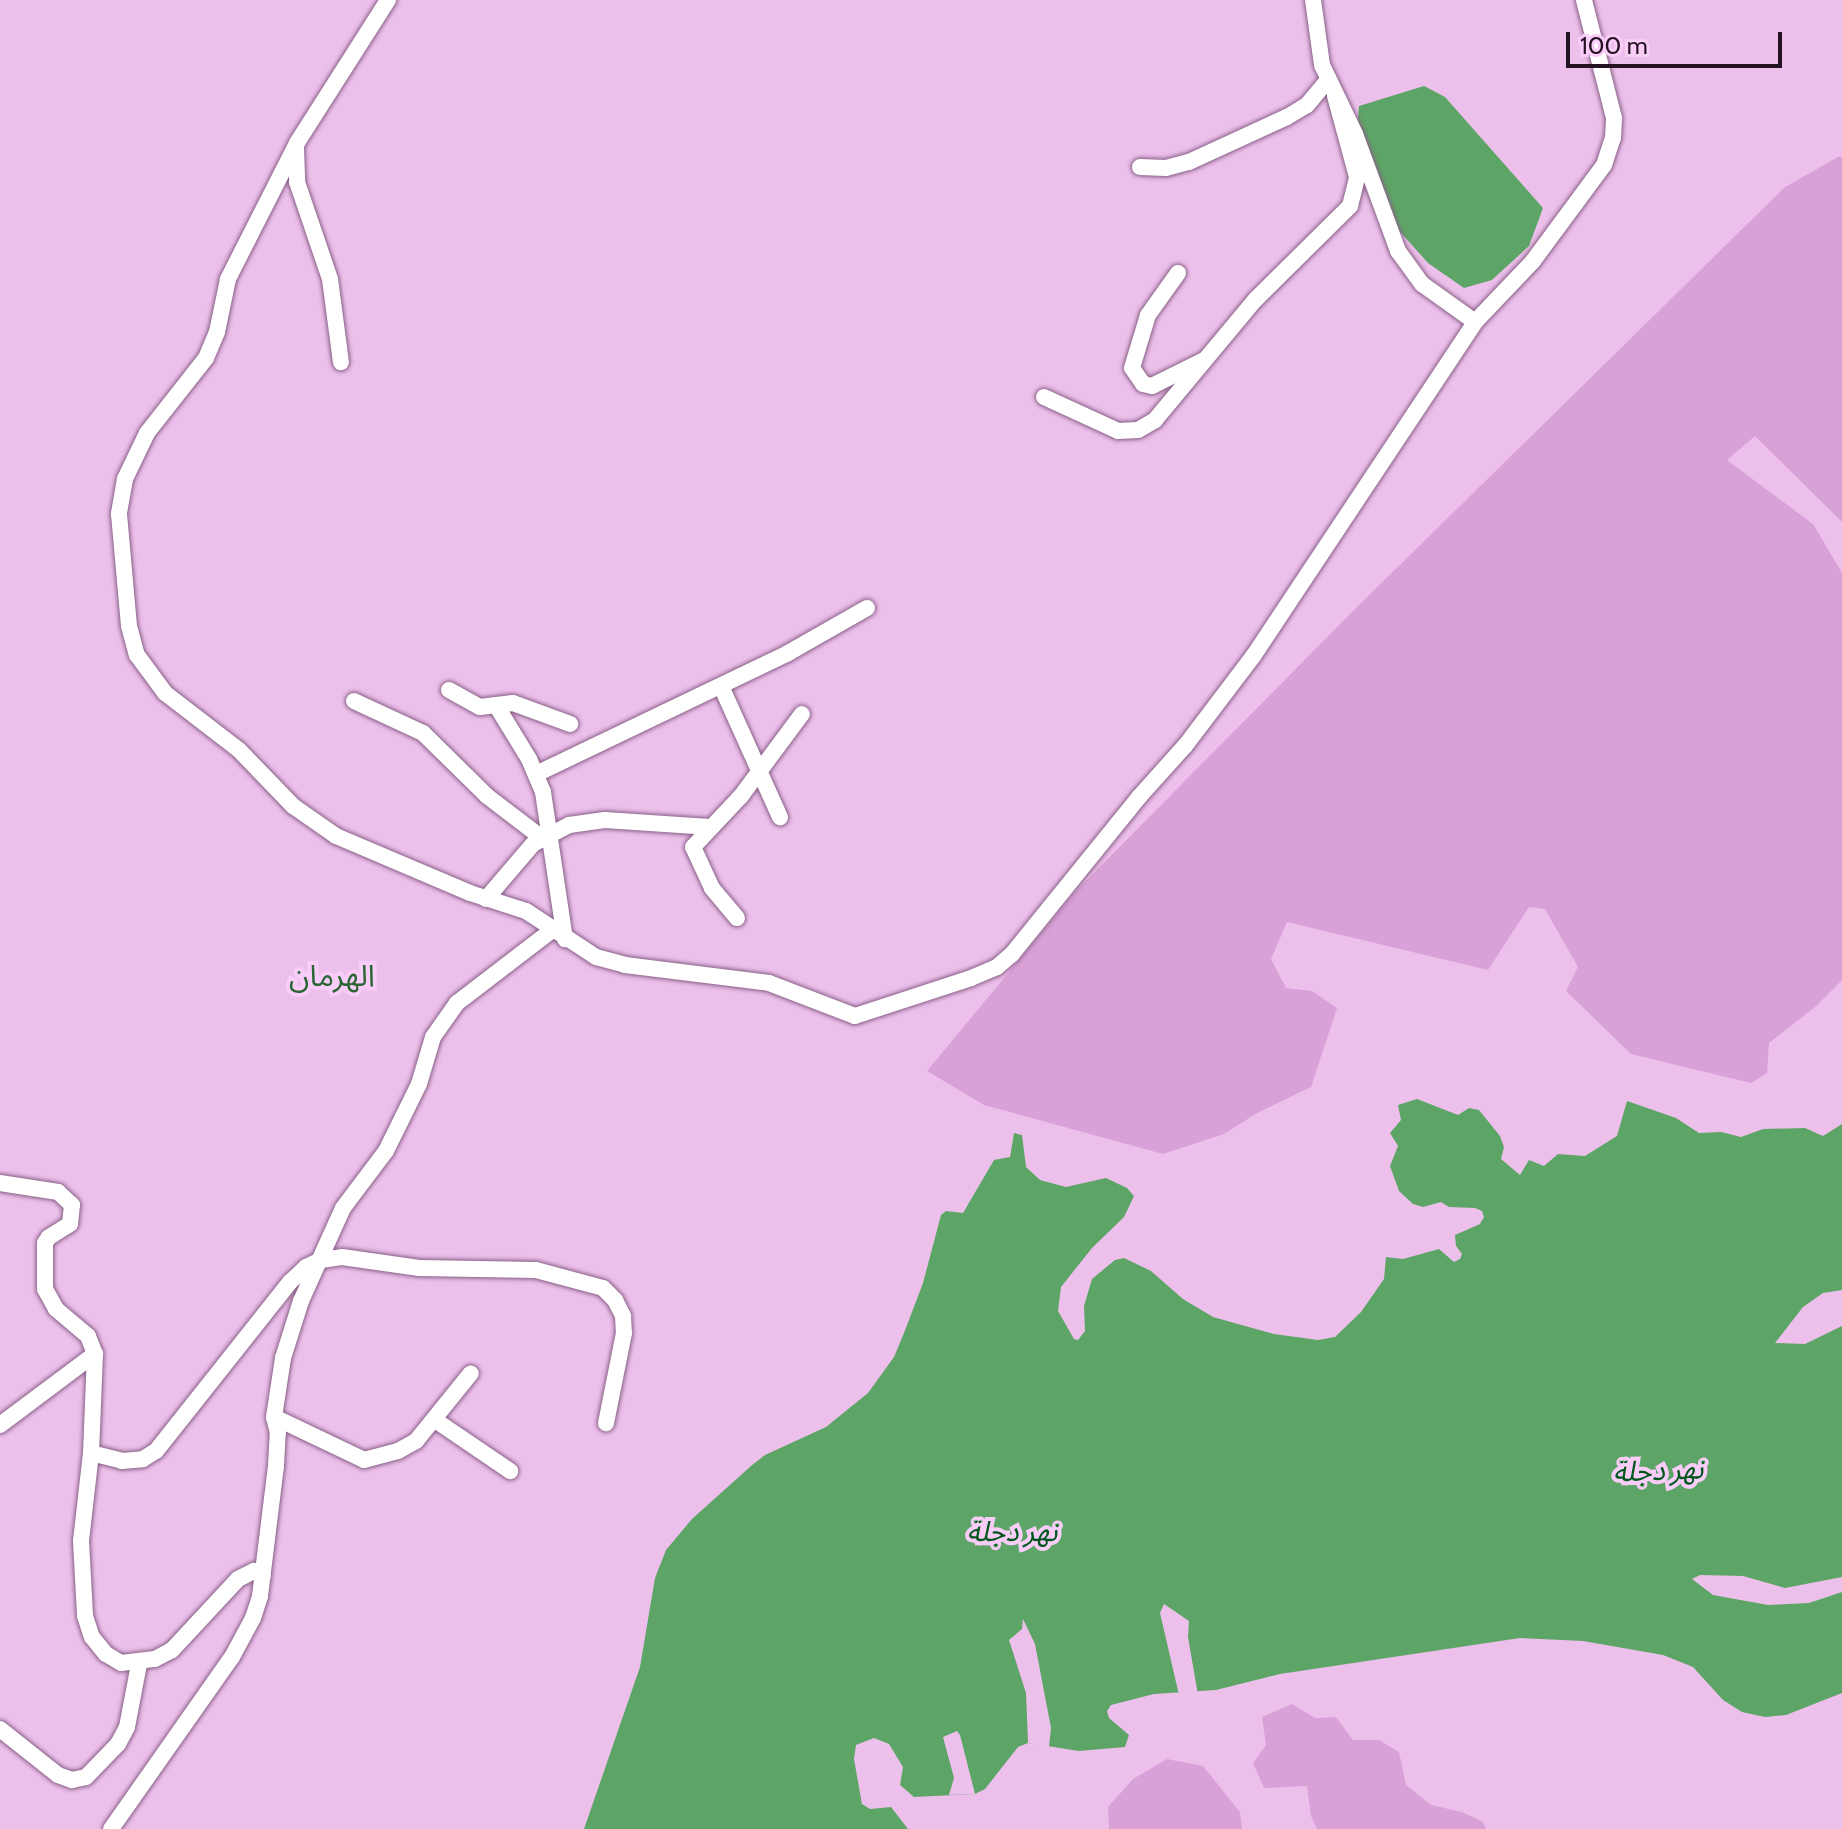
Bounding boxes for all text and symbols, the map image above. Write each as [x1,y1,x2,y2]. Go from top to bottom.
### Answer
scale bar [1570,16,1786,66]
text: 100 m [1580,31,1648,60]
district label: الهرمان [289,958,375,994]
water label: نهر دجلة [1612,1452,1704,1488]
water label: نهر دجلة [967,1514,1057,1548]

